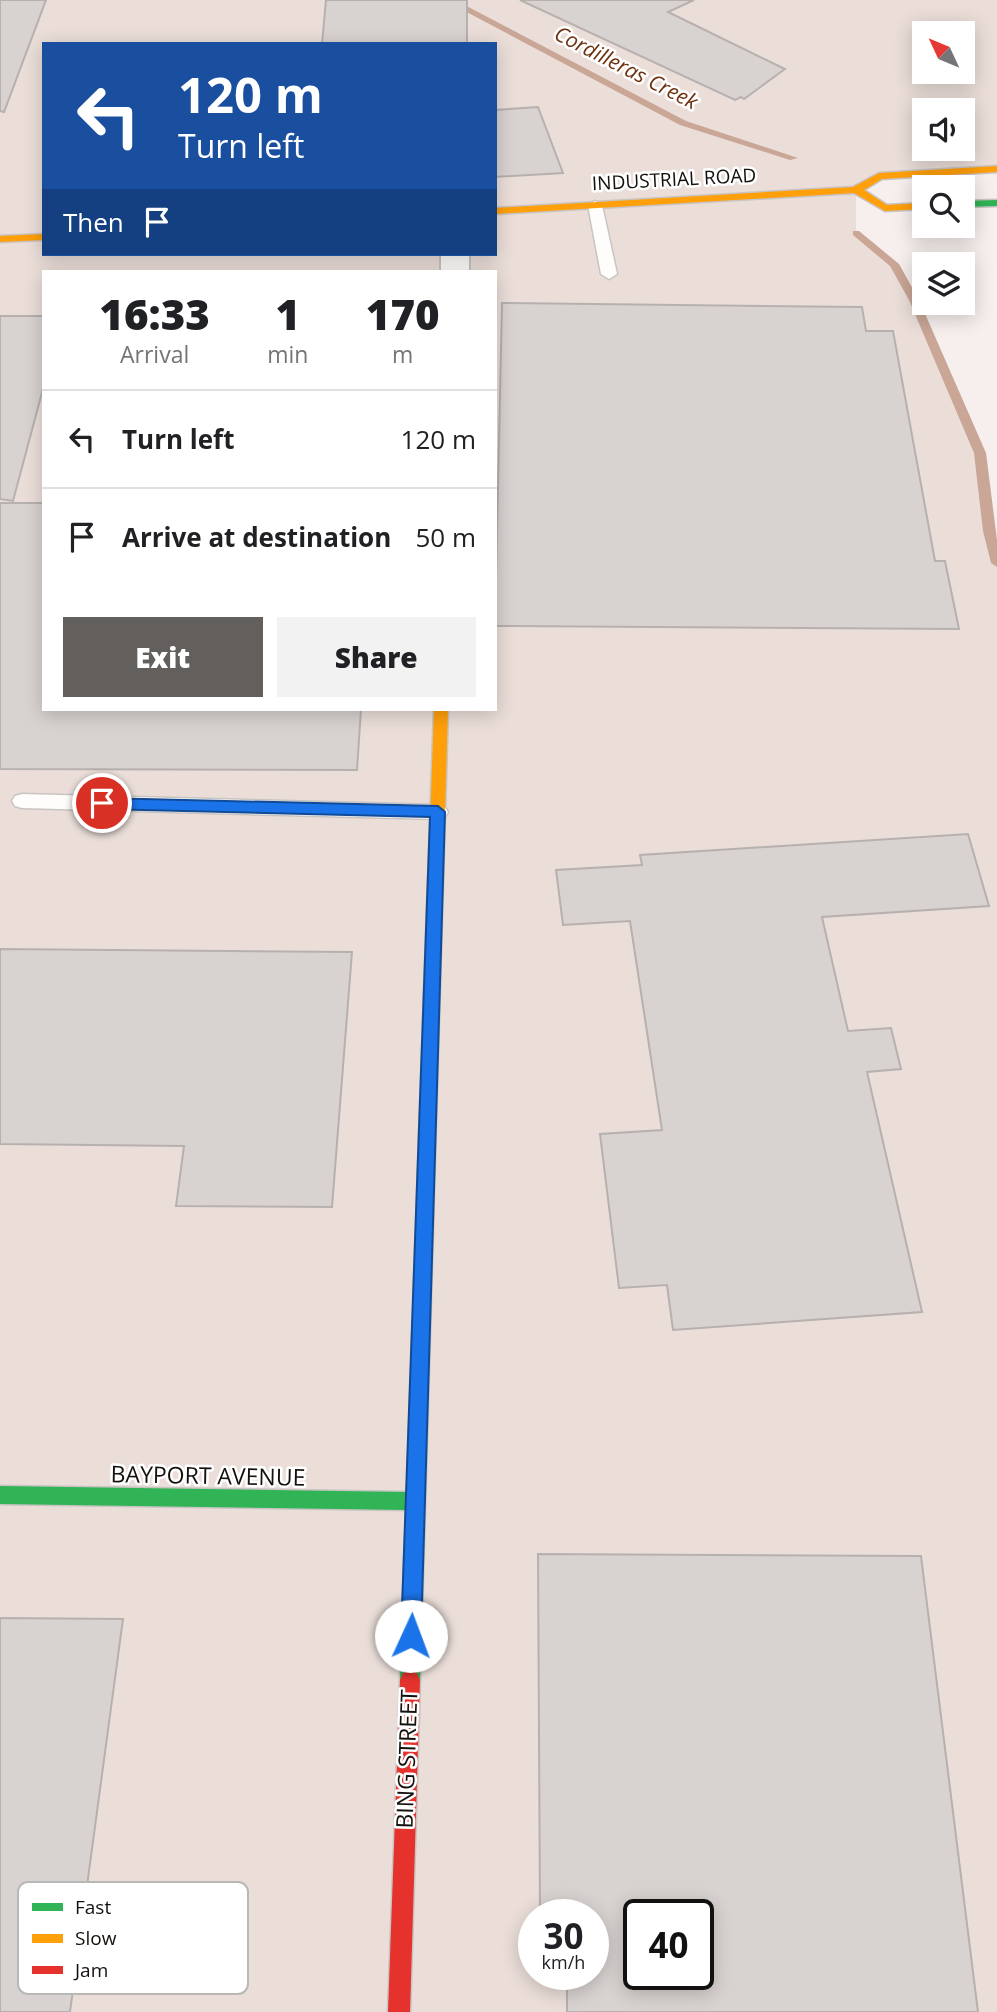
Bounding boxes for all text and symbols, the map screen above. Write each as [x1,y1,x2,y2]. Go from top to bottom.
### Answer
water label: Cordilleras Creek [550,19,704,116]
north arrow [912,21,975,84]
map controls [912,21,975,315]
text: 120 m [178,61,323,127]
icon: left [63,70,154,161]
button: sound [912,98,975,161]
text: Turn left [178,124,304,167]
street label: INDUSTRIAL ROAD [591,162,757,196]
button: search [912,175,975,238]
icon: arrive [138,203,176,241]
text: Then [63,204,124,240]
button: layers [912,252,975,315]
text: 16:33 [99,285,210,342]
text: 1 [276,285,300,342]
text: 170 [366,285,440,342]
text: Arrival [120,338,189,370]
text: min [267,338,308,370]
text: m [392,338,413,370]
icon: left [63,420,101,458]
text: Turn left [122,421,234,457]
text: 120 m [401,421,476,457]
icon: arrive [63,518,101,556]
text: Arrive at destination [122,519,391,555]
text: 50 m [415,519,476,555]
button: Exit [63,617,263,697]
button: Share [277,617,476,697]
pin [72,773,132,833]
icon: arrive [83,784,121,822]
street label: BAYPORT AVENUE [110,1457,306,1493]
position arrow [374,1599,448,1673]
street label: BING STREET [388,1689,424,1829]
legend [18,1882,248,1994]
text: Fast [75,1894,111,1920]
speed limit sign: 40 [623,1899,714,1990]
text: 30 [543,1912,584,1959]
text: Slow [75,1925,117,1951]
text: km/h [542,1950,585,1974]
text: Jam [73,1957,108,1983]

